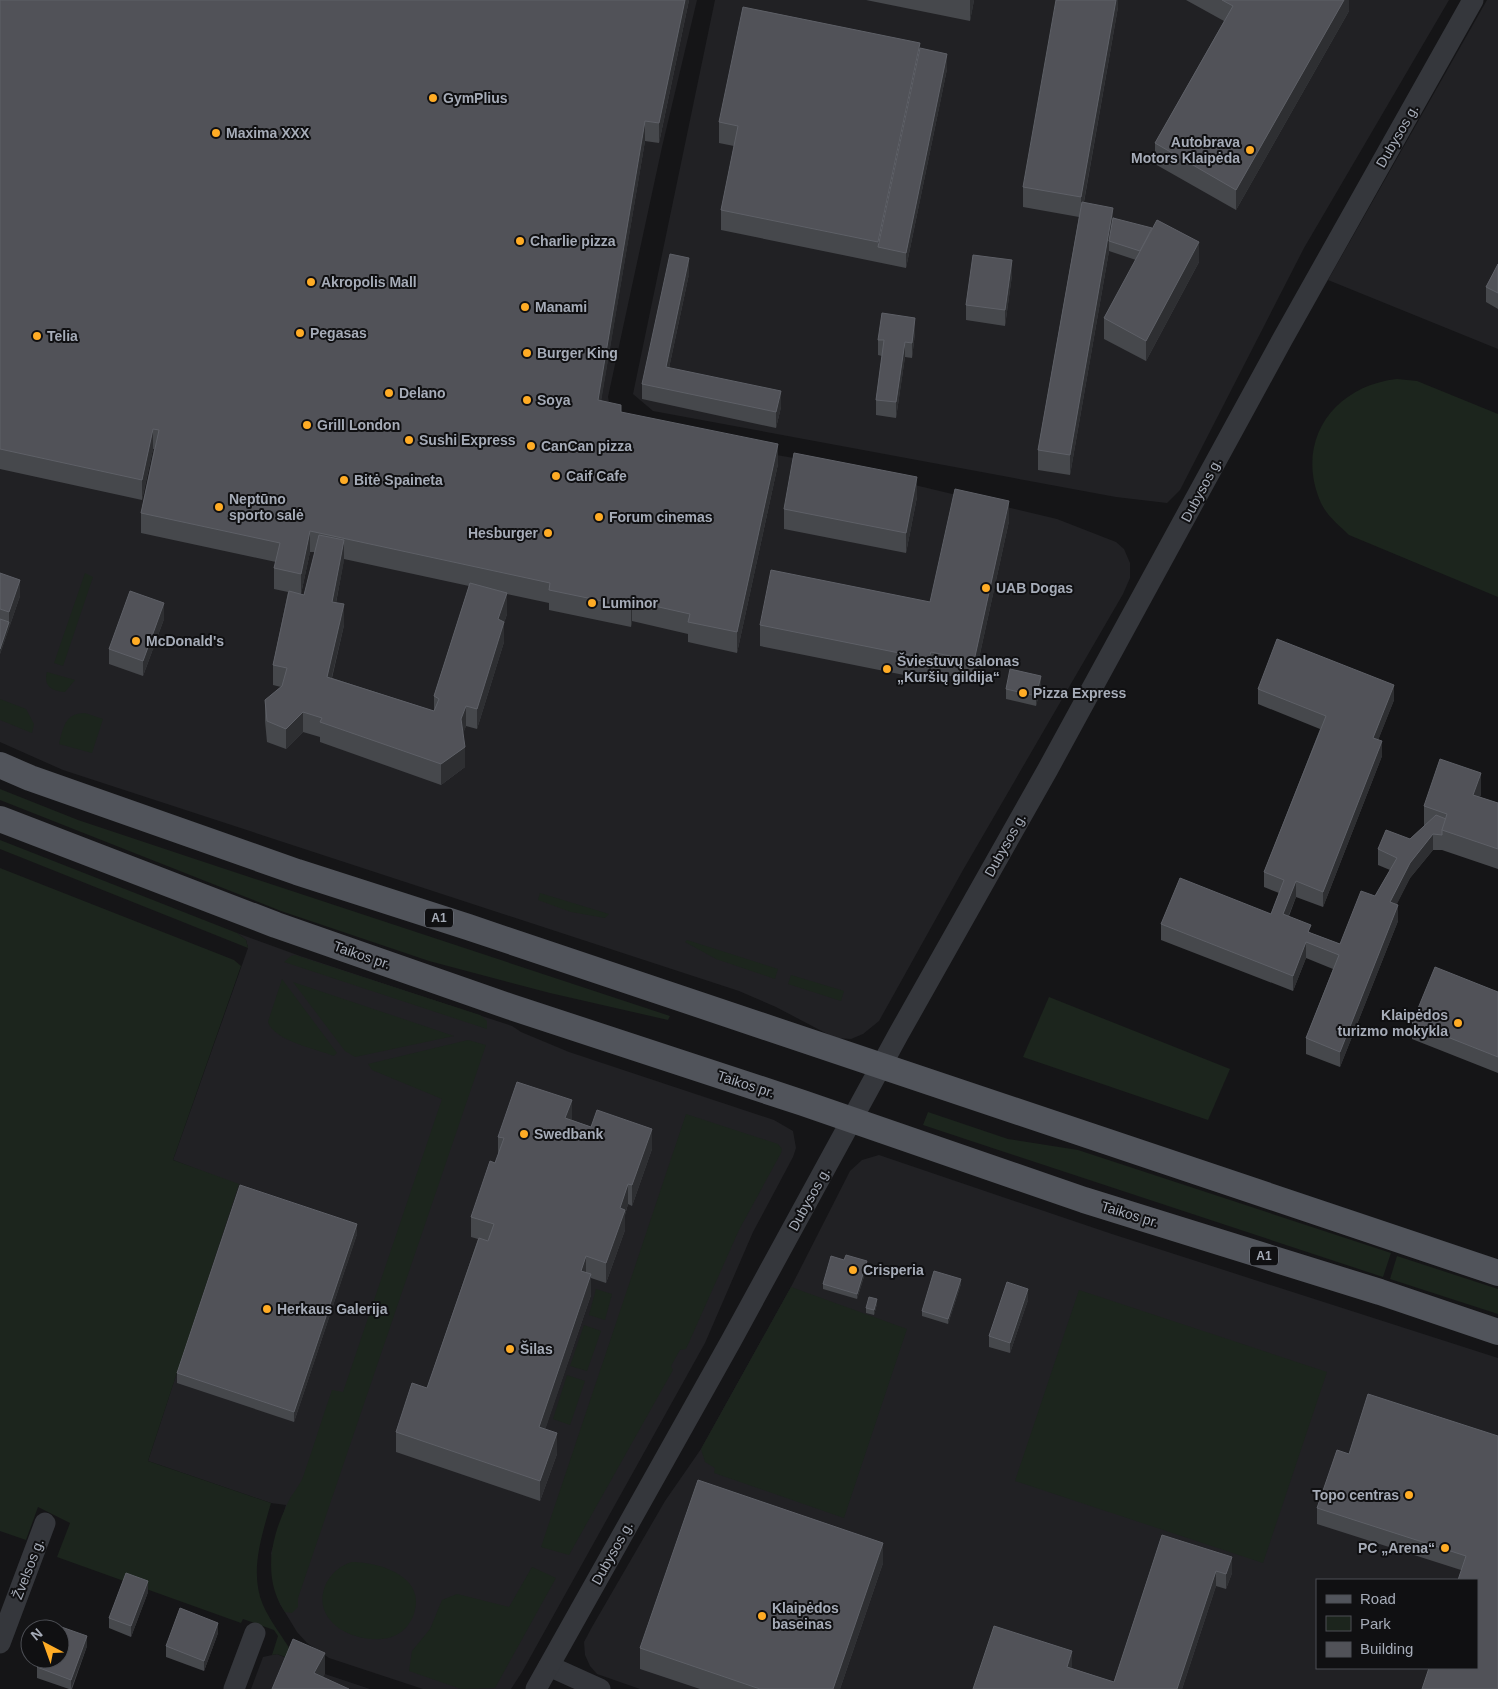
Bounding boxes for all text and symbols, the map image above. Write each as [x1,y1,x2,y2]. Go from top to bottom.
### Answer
place label: GymPlius [443,90,508,106]
marker: GymPlius [427,92,439,104]
street label: Dubysos g. [1373,102,1421,170]
place label: Maxima XXX [226,125,310,141]
marker: Maxima XXX [210,127,222,139]
place label: Autobrava Motors Klaipėda [1131,134,1240,166]
marker: Autobrava Motors Klaipėda [1244,144,1256,156]
place label: Charlie pizza [530,233,616,249]
marker: Charlie pizza [514,235,526,247]
place label: Akropolis Mall [321,274,417,290]
marker: Akropolis Mall [305,276,317,288]
place label: Manami [535,299,587,315]
marker: Manami [519,301,531,313]
place label: Pegasas [310,325,367,341]
marker: Pegasas [294,327,306,339]
place label: Telia [47,328,78,344]
marker: Telia [31,330,43,342]
place label: Burger King [537,345,618,361]
marker: Burger King [521,347,533,359]
place label: Delano [399,385,446,401]
marker: Delano [383,387,395,399]
place label: Soya [537,392,571,408]
marker: Soya [521,394,533,406]
place label: Grill London [317,417,400,433]
marker: Grill London [301,419,313,431]
place label: Sushi Express [419,432,516,448]
marker: Sushi Express [403,434,415,446]
place label: CanCan pizza [541,438,632,454]
marker: CanCan pizza [525,440,537,452]
street label: Dubysos g. [1177,455,1225,525]
place label: Caif Cafe [566,468,627,484]
marker: Caif Cafe [550,470,562,482]
place label: Bitė Spaineta [354,472,443,488]
marker: Bitė Spaineta [338,474,350,486]
place label: Neptūno sporto salė [229,491,304,523]
marker: Neptūno sporto salė [213,501,225,513]
place label: Forum cinemas [609,509,713,525]
marker: Forum cinemas [593,511,605,523]
place label: Hesburger [468,525,539,541]
marker: Hesburger [542,527,554,539]
place label: UAB Dogas [996,580,1073,596]
marker: UAB Dogas [980,582,992,594]
place label: Luminor [602,595,659,611]
marker: Luminor [586,597,598,609]
place label: McDonald's [146,633,224,649]
marker: McDonald's [130,635,142,647]
place label: Šviestuvų salonas „Kuršių gildija“ [897,652,1019,685]
marker: Šviestuvų salonas „Kuršių gildija“ [881,663,893,675]
place label: Pizza Express [1033,685,1127,701]
marker: Pizza Express [1017,687,1029,699]
street label: Dubysos g. [981,810,1029,880]
road number: A1 [425,908,453,928]
street label: Taikos pr. [331,938,393,972]
place label: Klaipėdos turizmo mokykla [1338,1007,1448,1039]
marker: Klaipėdos turizmo mokykla [1452,1017,1464,1029]
street label: Taikos pr. [715,1067,777,1101]
place label: Swedbank [534,1126,603,1142]
marker: Swedbank [518,1128,530,1140]
street label: Dubysos g. [785,1164,833,1234]
street label: Taikos pr. [1099,1198,1161,1230]
road number: A1 [1250,1246,1278,1266]
place label: Crisperia [863,1262,924,1278]
marker: Crisperia [847,1264,859,1276]
place label: Herkaus Galerija [277,1301,388,1317]
marker: Herkaus Galerija [261,1303,273,1315]
place label: Šilas [520,1340,553,1357]
marker: Šilas [504,1343,516,1355]
place label: Topo centras [1312,1487,1399,1503]
marker: Topo centras [1403,1489,1415,1501]
street label: Dubysos g. [588,1518,636,1588]
street label: Žvelsos g. [9,1536,47,1602]
place label: PC „Arena“ [1358,1540,1435,1556]
marker: PC „Arena“ [1439,1542,1451,1554]
legend [1316,1579,1478,1669]
text: Road [1360,1590,1396,1607]
place label: Klaipėdos baseinas [772,1600,839,1632]
marker: Klaipėdos baseinas [756,1610,768,1622]
text: Park [1360,1615,1391,1632]
north arrow [20,1619,70,1669]
text: N [27,1625,46,1644]
text: Building [1360,1640,1413,1657]

